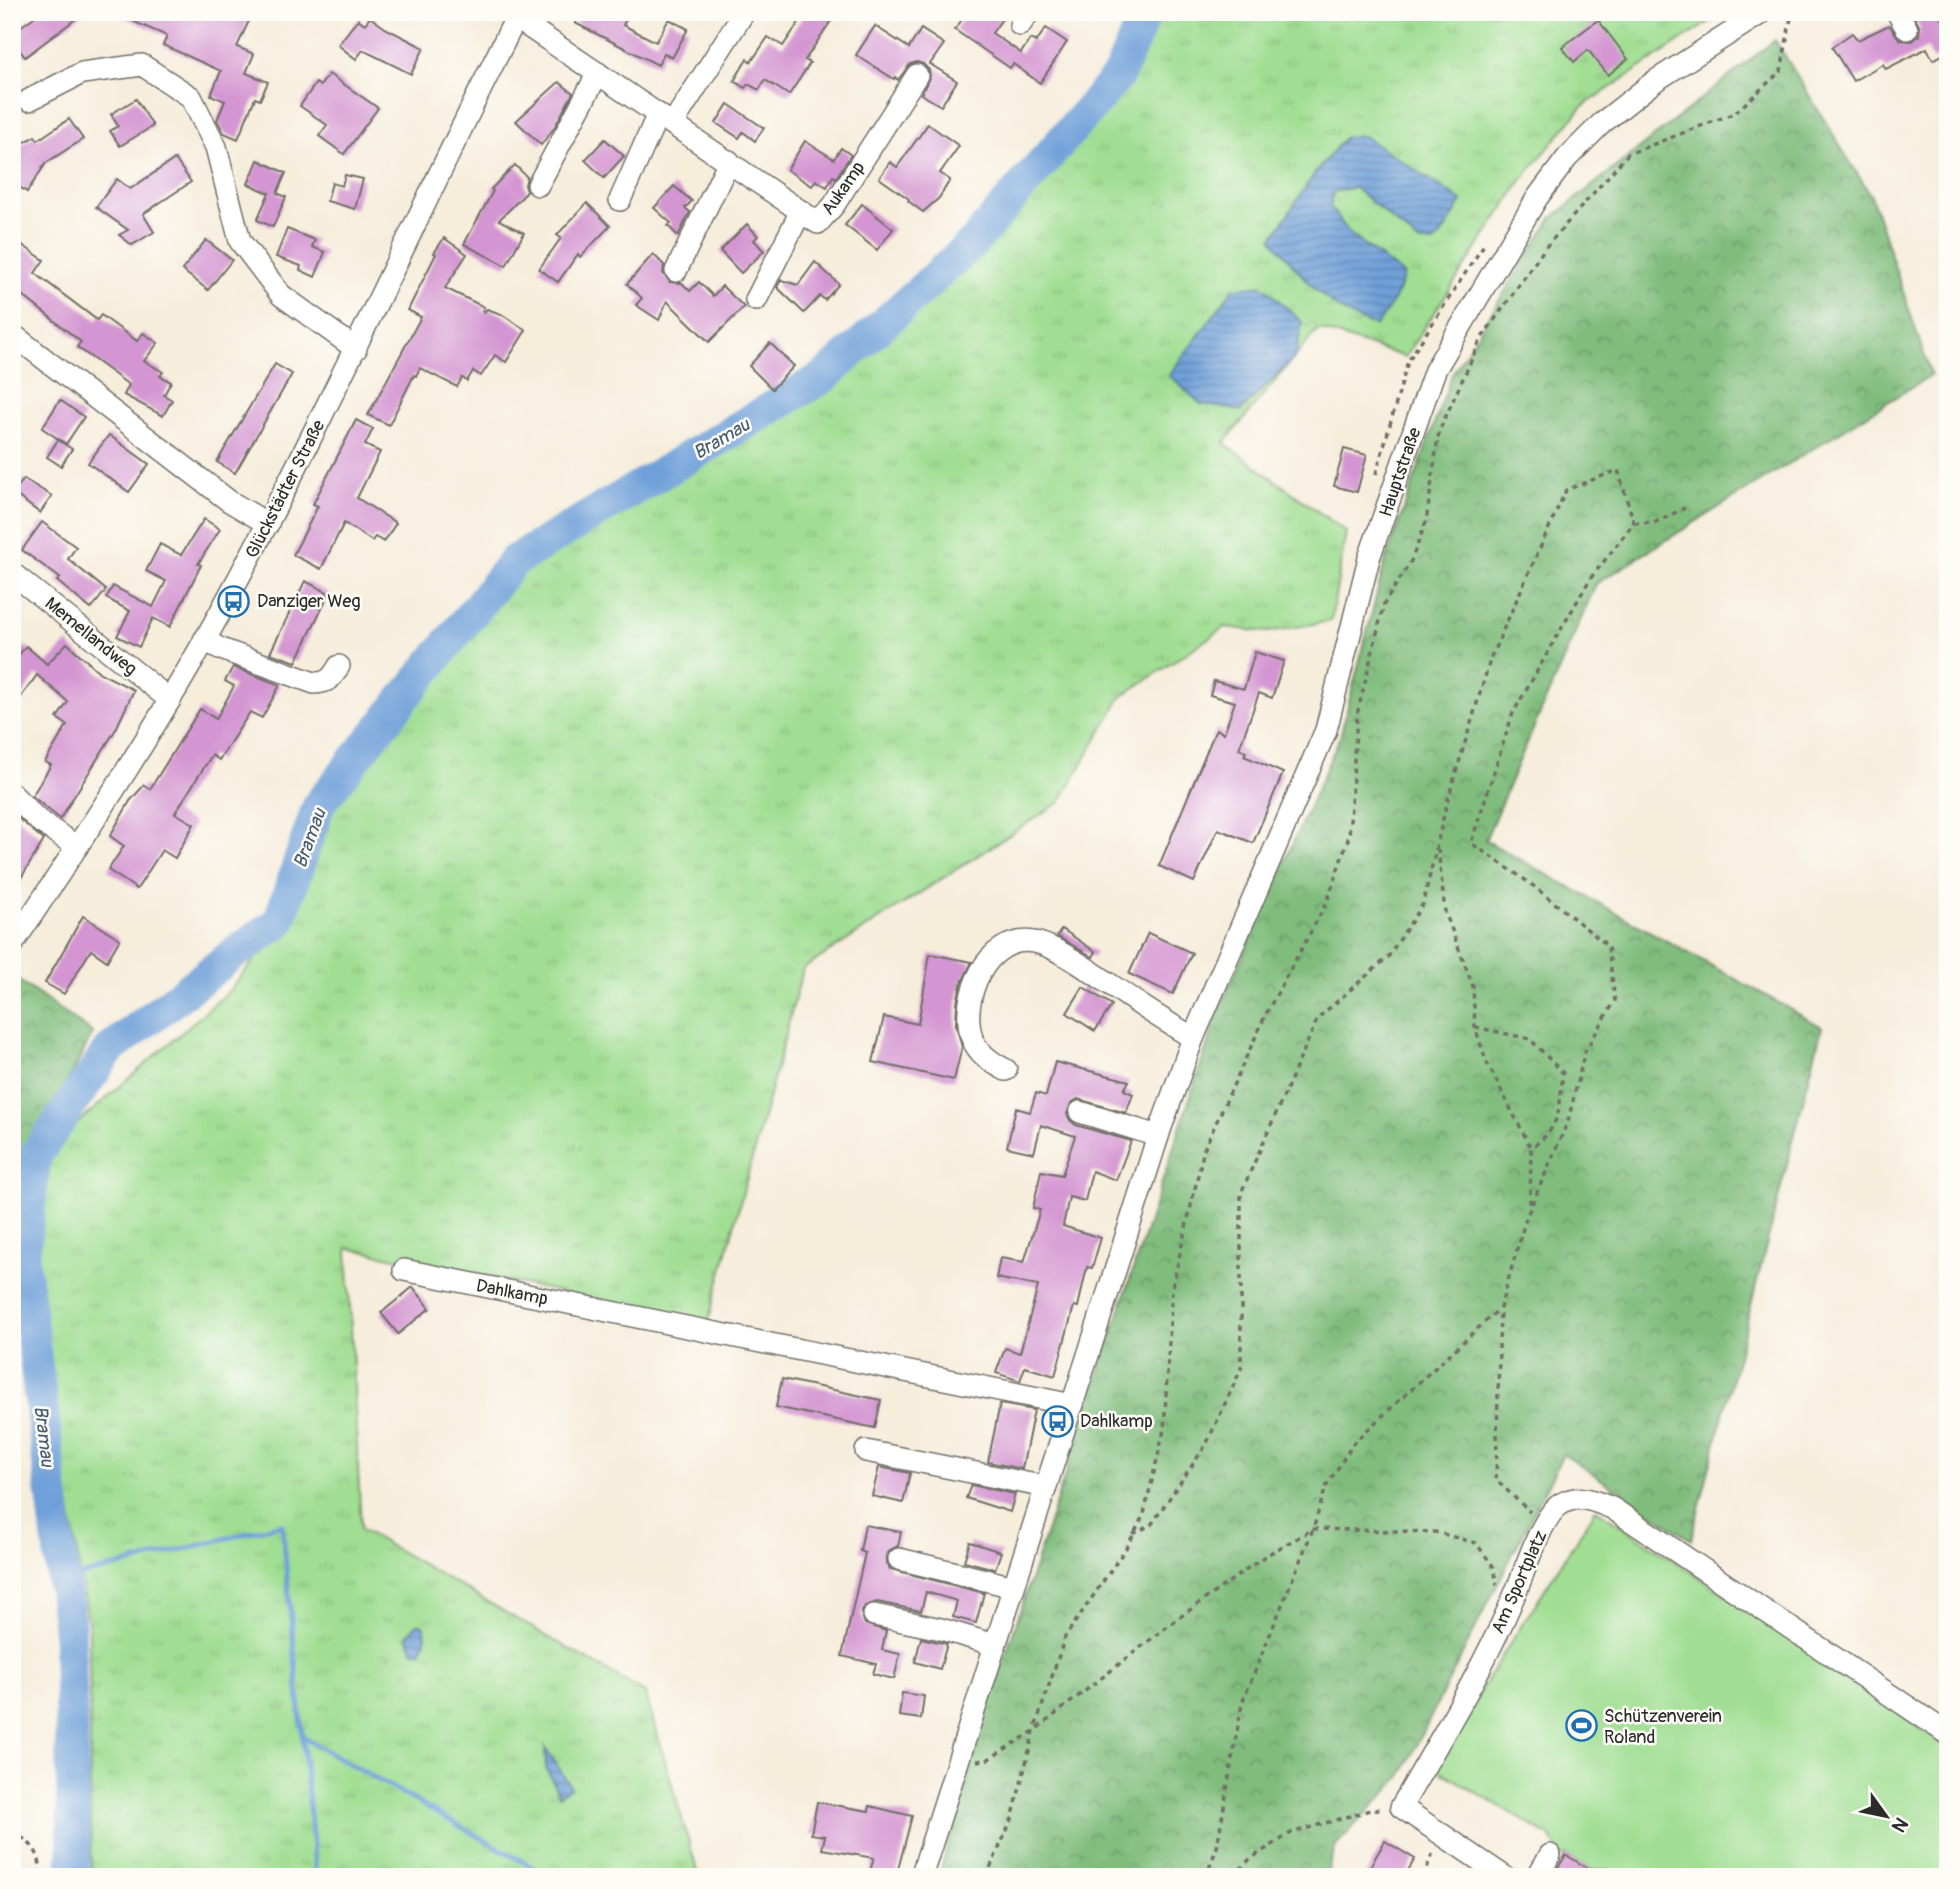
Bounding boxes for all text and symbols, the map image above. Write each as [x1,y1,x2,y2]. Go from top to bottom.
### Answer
street label: Aukamp [817,157,870,220]
water label: Bramau [689,412,755,465]
street label: Glückstädter Straße [241,416,330,562]
street label: Hauptstraße [1374,424,1427,520]
bus stop icon: Danziger Weg [217,584,251,618]
place label: Danziger Weg [257,590,360,613]
street label: Memellandweg [40,592,141,681]
water label: Bramau [288,804,332,871]
street label: Dahlkamp [474,1274,550,1311]
water label: Bramau [28,1404,60,1469]
bus stop icon: Dahlkamp [1040,1404,1074,1438]
place label: Dahlkamp [1080,1410,1153,1433]
street label: Am Sportplatz [1486,1527,1552,1637]
place label: Schützenverein Roland [1604,1705,1722,1749]
sports icon: Schützenverein Roland [1564,1709,1598,1743]
north arrow [1852,1780,1922,1850]
text: N [1886,1813,1913,1837]

